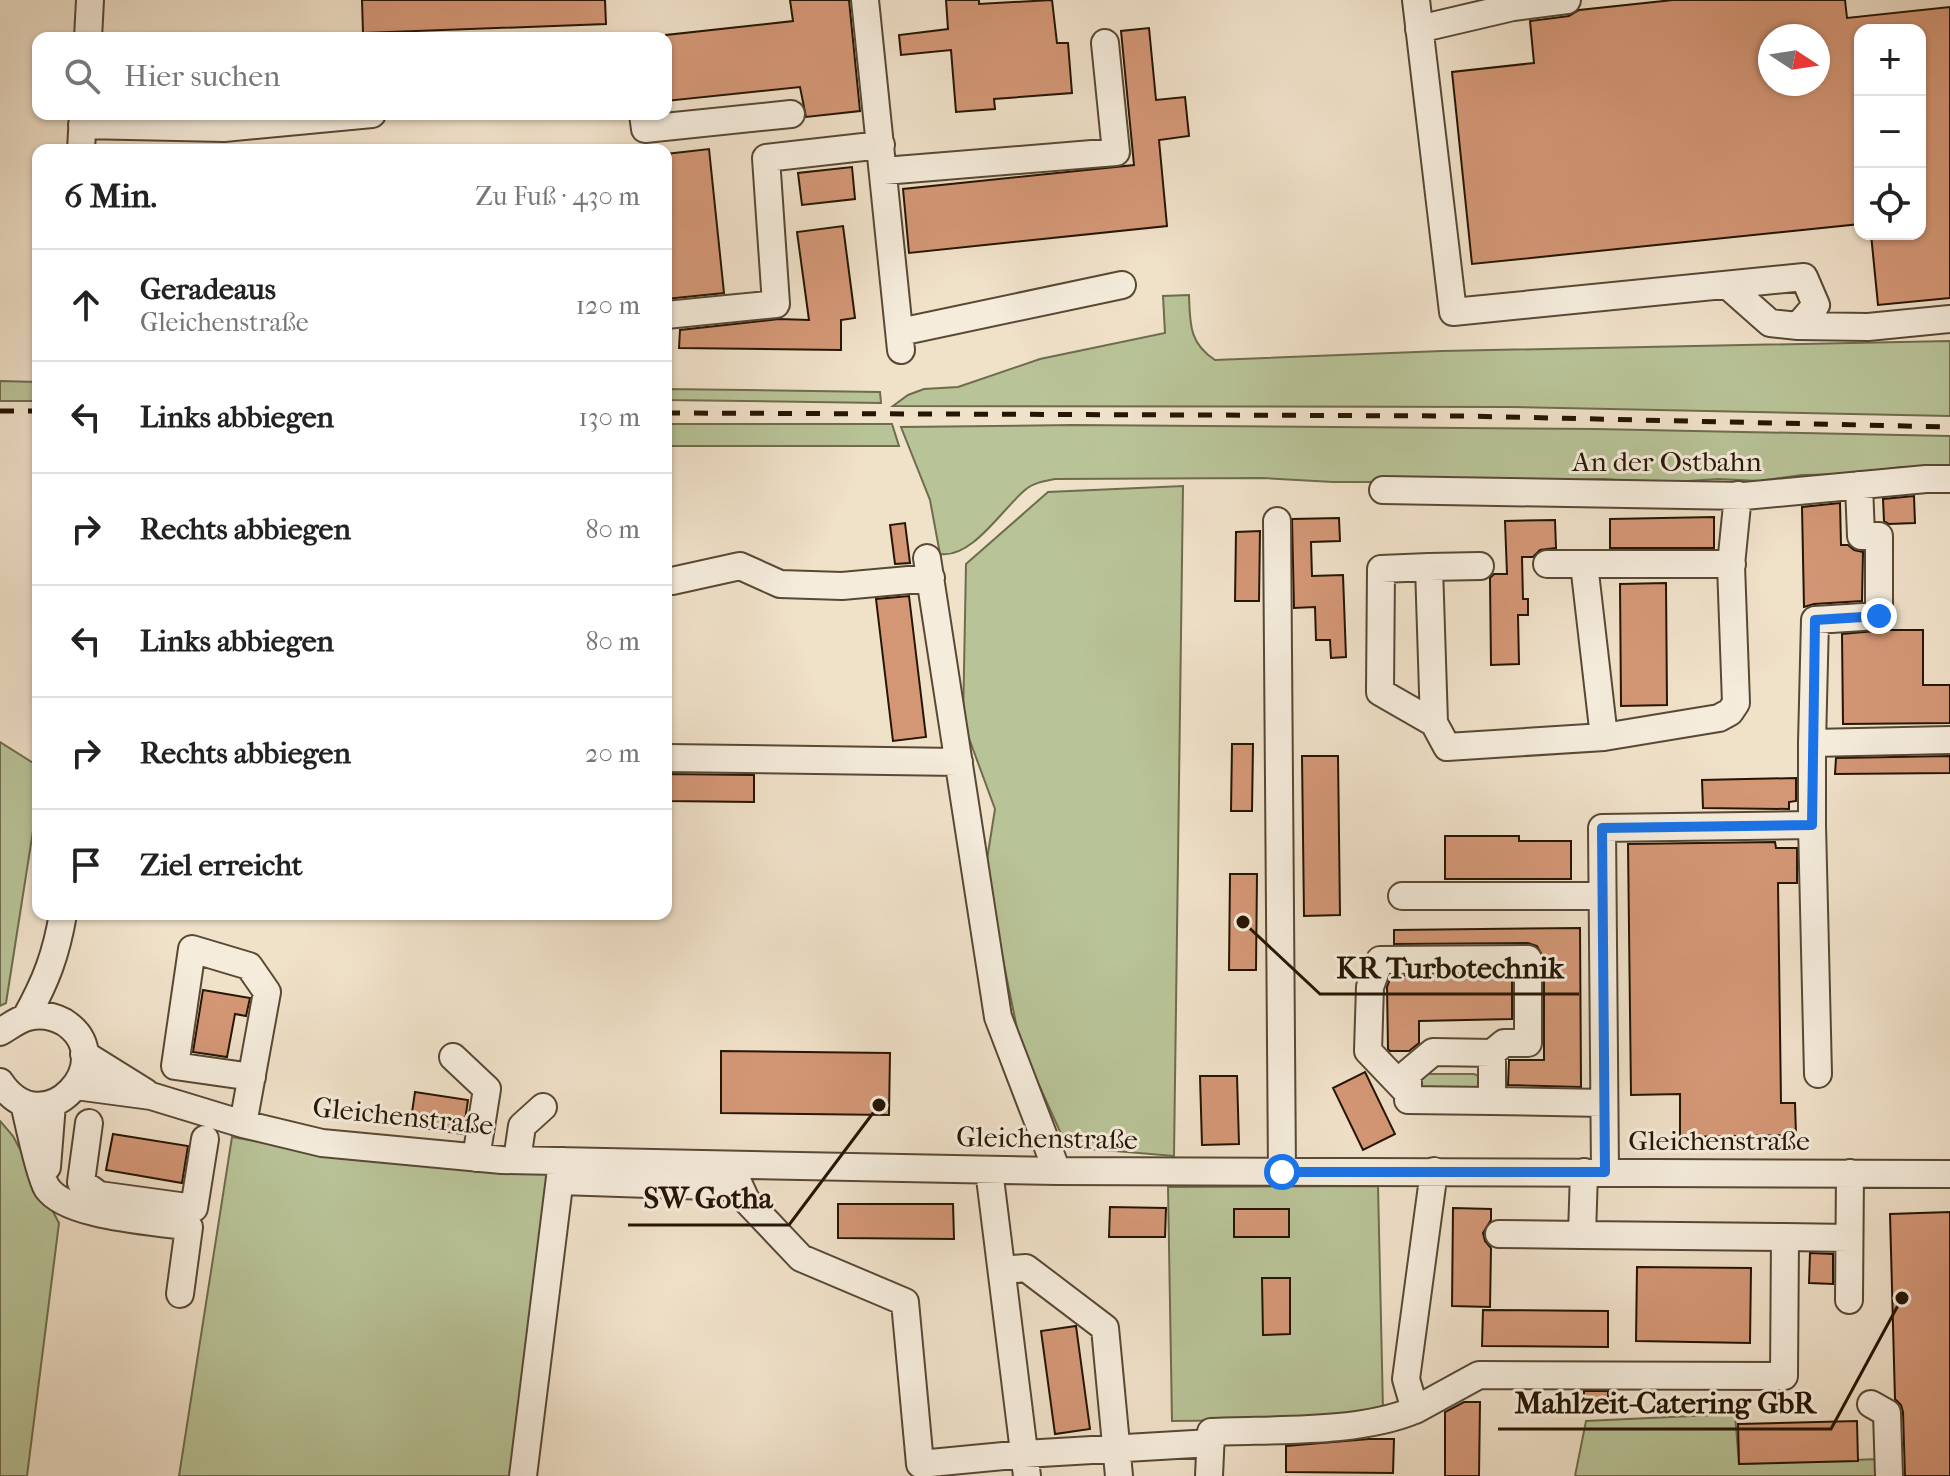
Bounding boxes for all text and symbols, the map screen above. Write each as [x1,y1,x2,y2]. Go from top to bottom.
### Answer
north arrow [1758,24,1830,96]
map controls [1854,24,1926,240]
button: + [1854,24,1926,96]
search box [32,32,672,120]
icon: search [60,54,104,98]
text: Hier suchen [124,59,280,94]
button: − [1854,96,1926,168]
button: locate [1854,168,1926,240]
text: 6 Min. [64,176,157,216]
text: Zu Fuß · 430 m [475,181,640,212]
text: Geradeaus [140,272,276,307]
icon: ahead [64,283,108,327]
text: 120 m [576,290,640,321]
text: Gleichenstraße [140,307,309,338]
icon: left [64,395,108,439]
text: Links abbiegen [140,400,334,435]
text: 130 m [579,402,640,433]
street label: An der Ostbahn [1571,445,1762,478]
icon: right [64,507,108,551]
text: Rechts abbiegen [140,512,351,547]
text: 80 m [585,514,640,545]
route end [1861,598,1897,634]
icon: left [64,619,108,663]
text: Links abbiegen [140,624,334,659]
text: 80 m [585,626,640,657]
icon: right [64,731,108,775]
text: Rechts abbiegen [140,736,351,771]
text: 20 m [585,738,640,769]
icon: arrive [64,843,108,887]
text: Ziel erreicht [140,848,302,883]
callout: KR Turbotechnik [1320,940,1579,994]
text: KR Turbotechnik [1336,951,1565,986]
street label: Gleichenstraße [311,1090,495,1142]
street label: Gleichenstraße [956,1120,1138,1156]
street label: Gleichenstraße [1628,1124,1810,1157]
route start [1264,1154,1300,1190]
callout: SW Gotha [628,1171,789,1225]
text: SW Gotha [643,1181,774,1216]
callout: Mahlzeit-Catering GbR [1498,1375,1831,1429]
text: Mahlzeit-Catering GbR [1514,1386,1818,1421]

